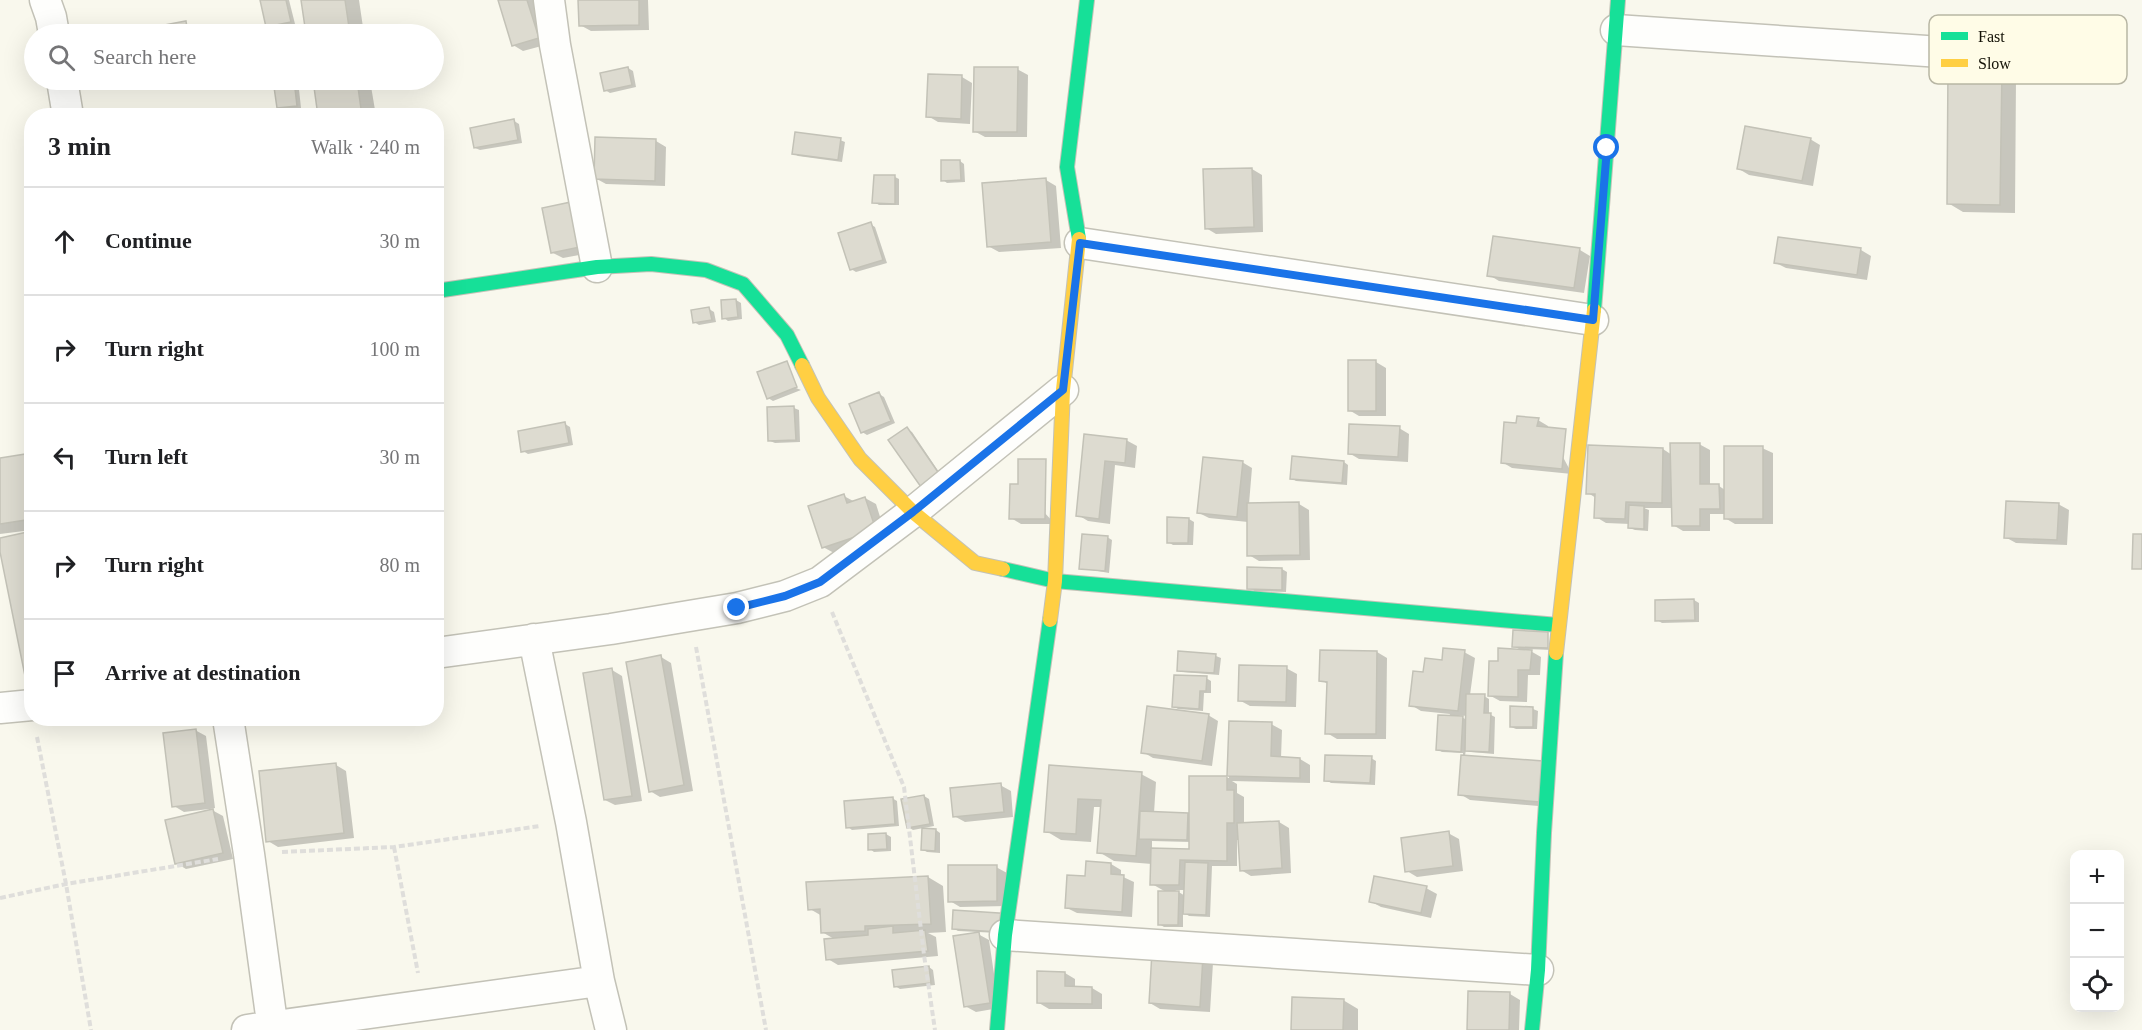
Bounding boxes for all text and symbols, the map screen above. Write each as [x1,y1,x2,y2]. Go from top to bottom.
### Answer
legend [1929,15,2127,84]
search box [24,24,444,90]
text: Fast [1978,28,2005,45]
icon: search [45,41,78,74]
text: Search here [93,44,196,69]
text: Slow [1978,55,2011,72]
text: 3 min [48,132,111,161]
route start [1593,134,1619,160]
text: Walk · 240 m [311,136,420,158]
icon: ahead [48,225,81,258]
text: Continue [105,228,192,253]
text: 30 m [379,230,420,252]
icon: right [48,333,81,366]
text: Turn right [105,336,204,361]
text: 100 m [369,338,420,360]
icon: left [48,441,81,474]
text: Turn left [105,444,188,469]
text: 30 m [379,446,420,468]
icon: right [48,549,81,582]
text: Turn right [105,552,204,577]
text: 80 m [379,554,420,576]
route end [723,594,749,620]
icon: arrive [48,657,81,690]
text: Arrive at destination [105,660,301,685]
map controls [2070,850,2124,1012]
button: + [2070,850,2124,904]
button: − [2070,904,2124,958]
button: locate [2070,958,2124,1012]

